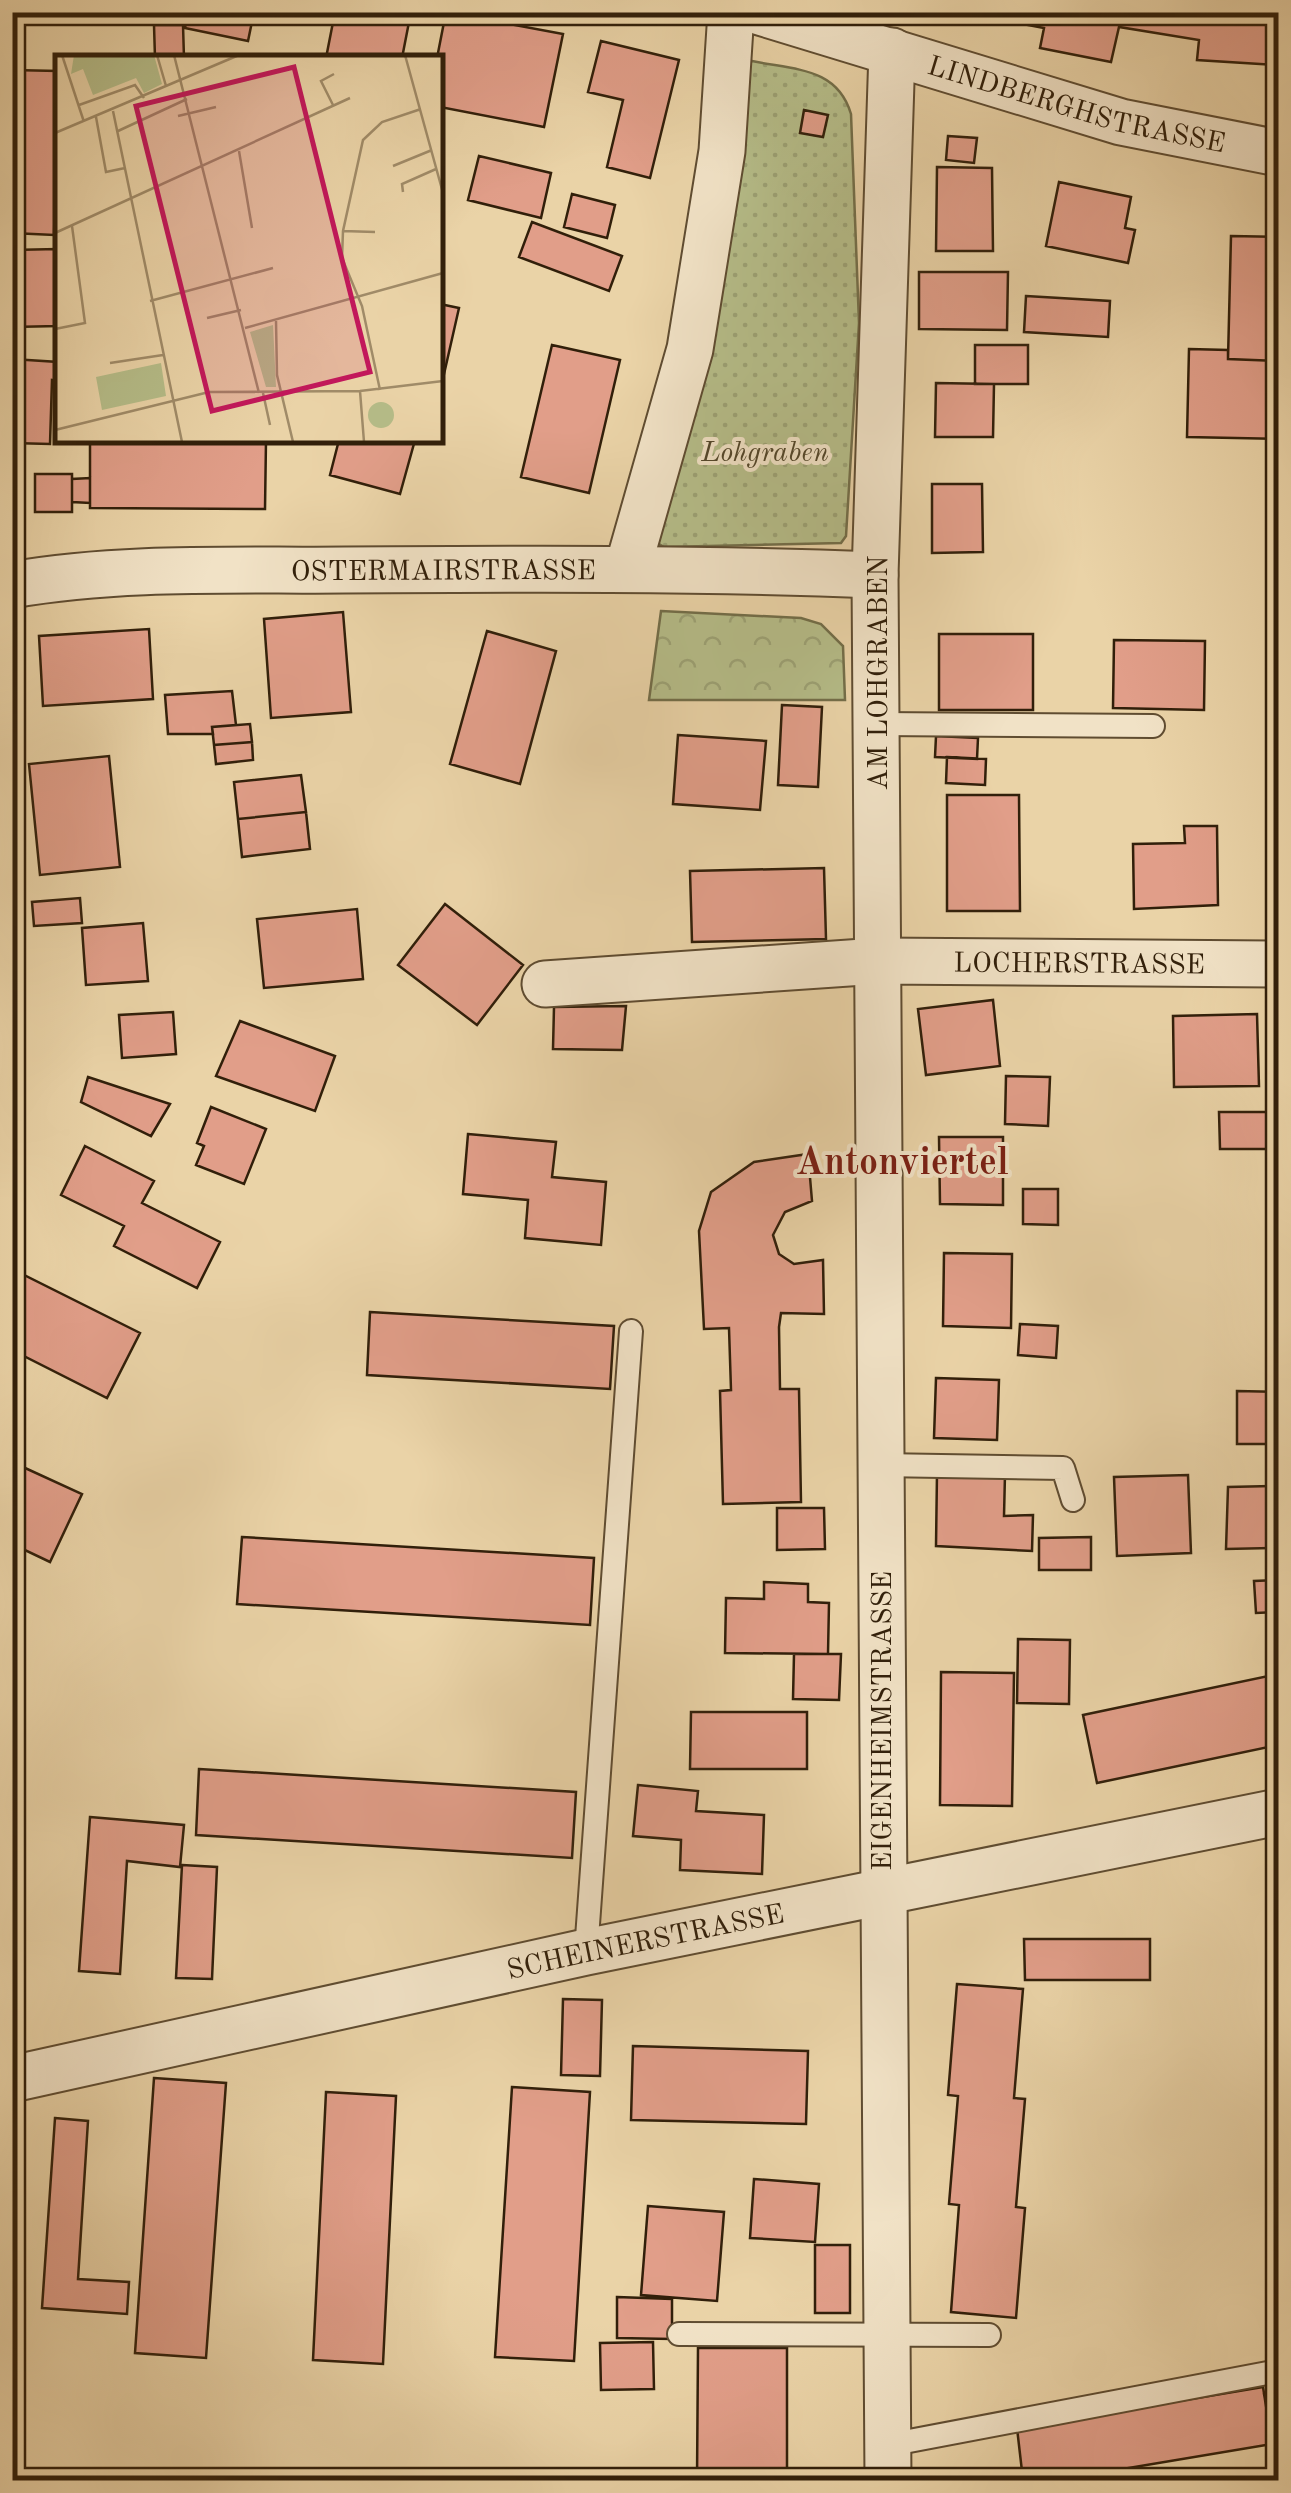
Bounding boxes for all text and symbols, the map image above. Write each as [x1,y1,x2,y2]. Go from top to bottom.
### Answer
street label: LINDBERGHSTRASSE [924,53,1227,159]
inset map [55,55,442,442]
park label: Lohgraben [700,440,829,468]
street label: AM LOHGRABEN [866,556,894,790]
street label: OSTERMAIRSTRASSE [291,558,596,587]
street label: LOCHERSTRASSE [953,951,1205,980]
district label: Antonviertel [795,1145,1009,1183]
street label: EIGENHEIMSTRASSE [870,1571,898,1871]
street label: SCHEINERSTRASSE [504,1901,787,1986]

